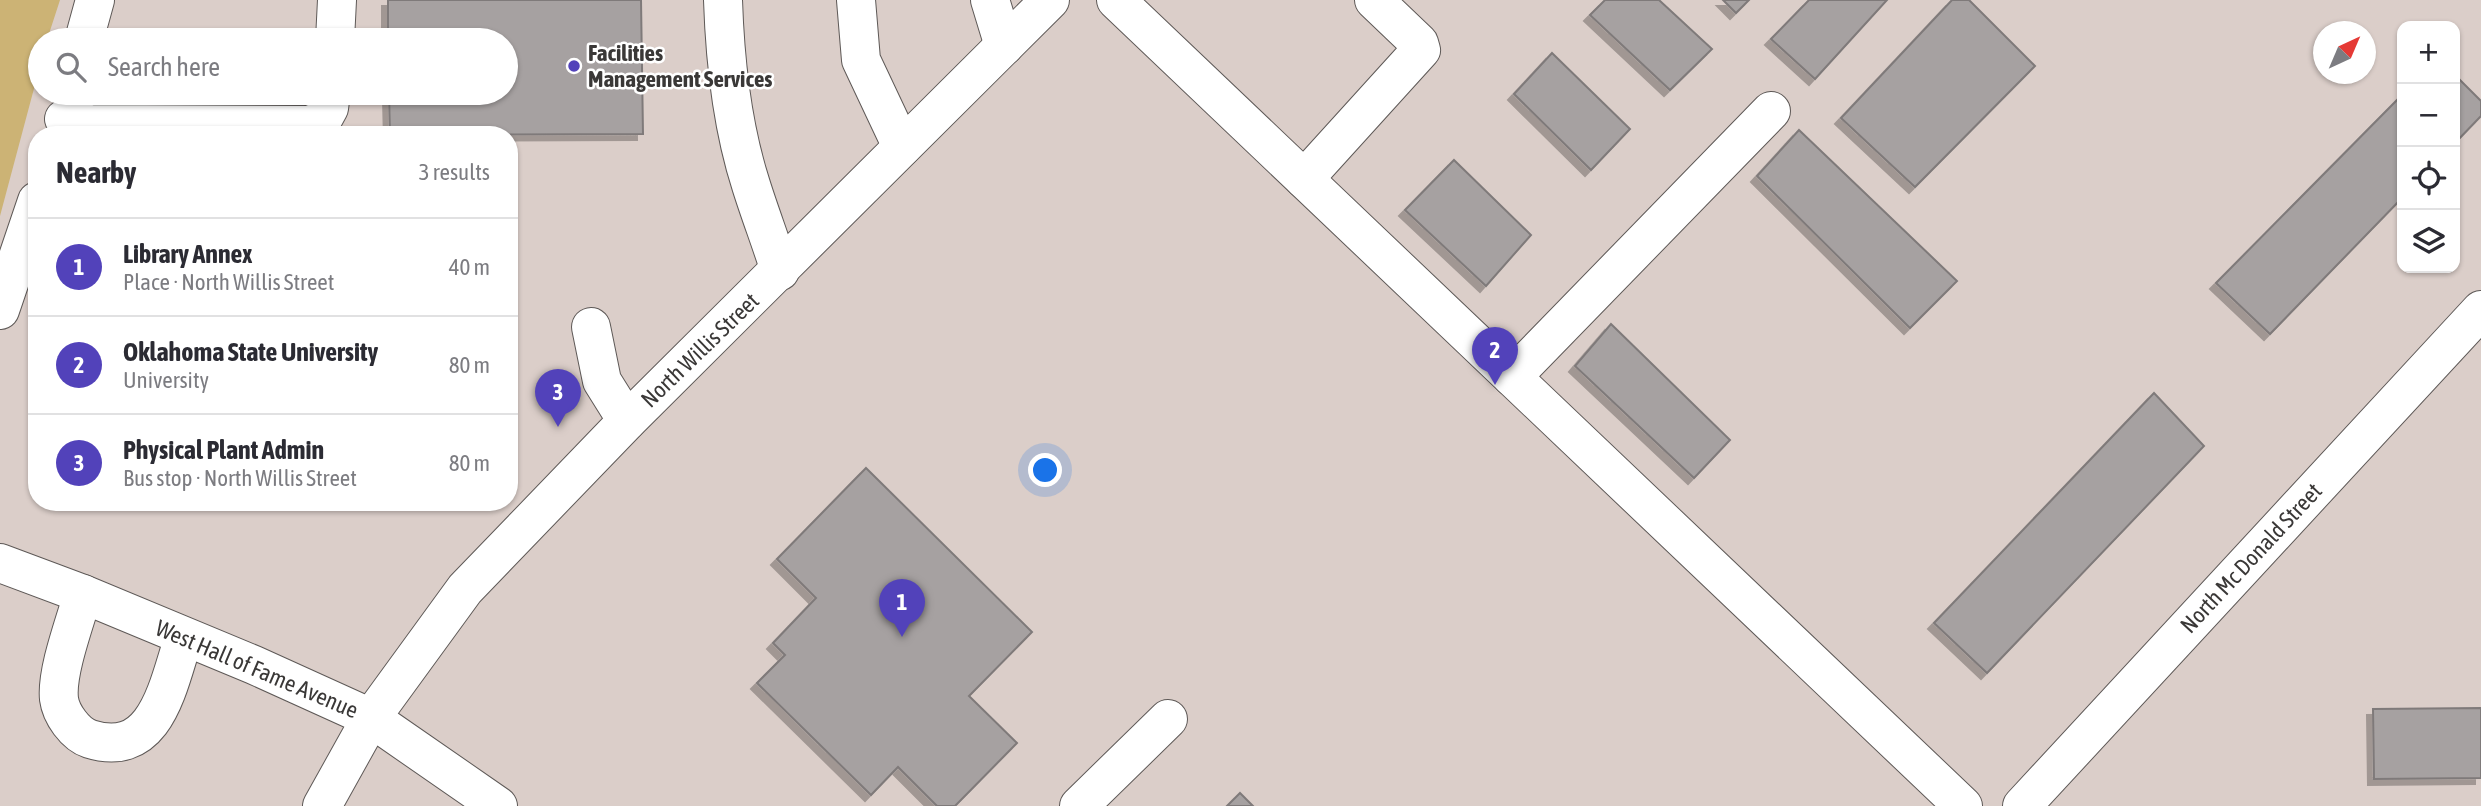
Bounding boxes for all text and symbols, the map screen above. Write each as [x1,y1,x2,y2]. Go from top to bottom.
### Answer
north arrow [2313,21,2376,84]
map controls [2397,21,2460,273]
button: + [2397,21,2460,84]
search box [28,28,518,105]
place label: Facilities Management Services [588,40,772,92]
icon: search [52,48,90,86]
text: Search here [108,52,220,82]
marker: Facilities Management Services [566,58,582,74]
button: − [2397,84,2460,147]
button: locate [2397,147,2460,210]
text: Nearby [56,155,136,189]
text: 3 results [419,159,490,185]
button: layers [2397,210,2460,273]
text: Library Annex [123,239,253,269]
text: 1 [74,254,84,280]
text: 40 m [449,254,490,280]
text: Place · North Willis Street [123,269,334,295]
street label: North Willis Street [636,287,764,413]
pin: 2 [1472,327,1518,385]
text: Oklahoma State University [123,337,378,367]
text: 2 [74,352,84,378]
text: 80 m [449,352,490,378]
text: University [123,367,209,393]
pin: 3 [535,369,581,427]
text: Physical Plant Admin [123,435,324,465]
text: 3 [74,450,84,476]
text: 80 m [449,450,490,476]
your location [1028,453,1062,487]
text: Bus stop · North Willis Street [123,465,357,491]
street label: North Mc Donald Street [2175,478,2327,638]
pin: 1 [879,579,925,637]
street label: West Hall of Fame Avenue [152,615,362,723]

